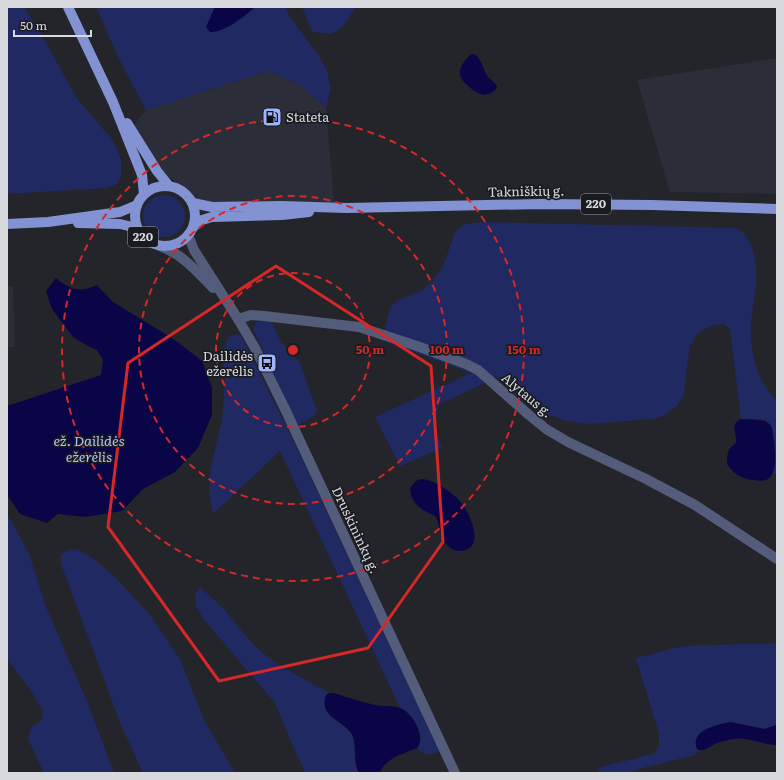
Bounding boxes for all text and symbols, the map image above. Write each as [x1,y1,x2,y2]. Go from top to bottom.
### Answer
scale bar [14,12,91,38]
text: 50 m [20,16,47,34]
fuel station icon: Stateta [261,106,283,128]
place label: Stateta [286,107,329,126]
street label: Takniškių g. [487,180,565,201]
road number: 220 [581,194,611,214]
road number: 220 [128,227,158,247]
text: 50 m [356,340,384,358]
text: 100 m [430,340,464,358]
text: 150 m [507,340,541,358]
centre of rings [286,343,300,357]
place label: Dailidės ežerėlis [203,346,253,380]
bus stop icon: Dailidės ežerėlis [256,352,278,374]
street label: Alytaus g. [498,368,557,422]
water label: ež. Dailidės ežerėlis [53,430,125,466]
street label: Druskininkų g. [328,483,385,576]

